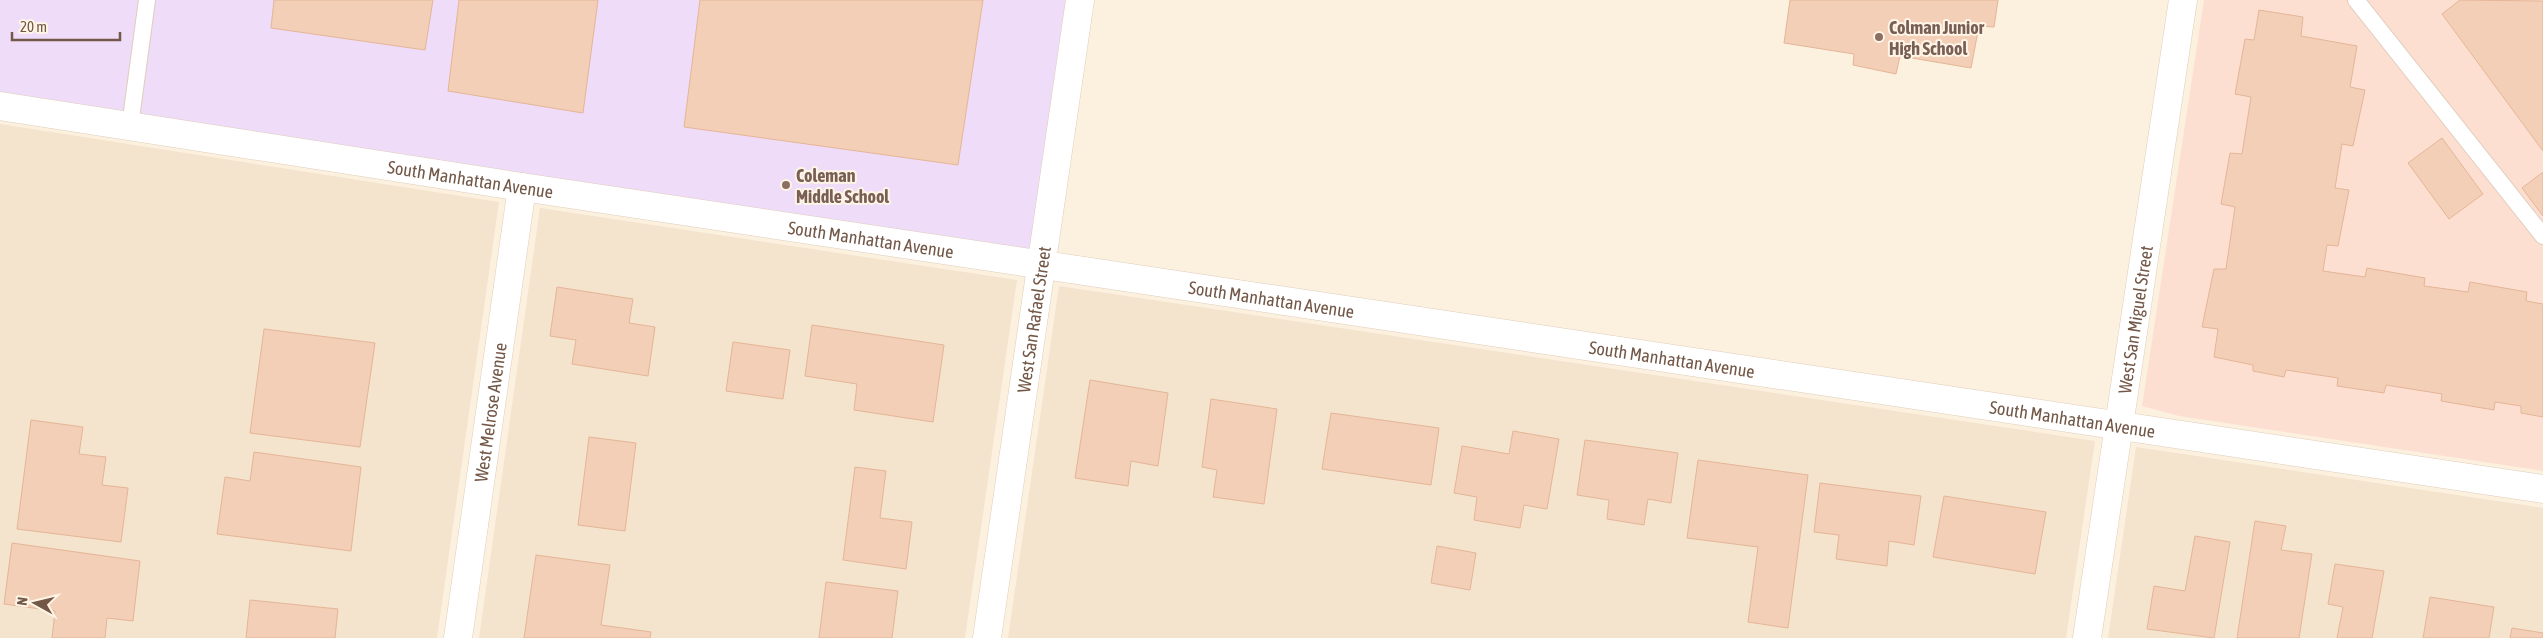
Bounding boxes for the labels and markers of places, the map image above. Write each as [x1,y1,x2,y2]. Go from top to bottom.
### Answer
place label: Colman Junior High School [1889,17,1985,59]
marker: Colman Junior High School [1873,31,1885,43]
place label: Coleman Middle School [796,165,889,207]
marker: Coleman Middle School [780,179,792,191]

